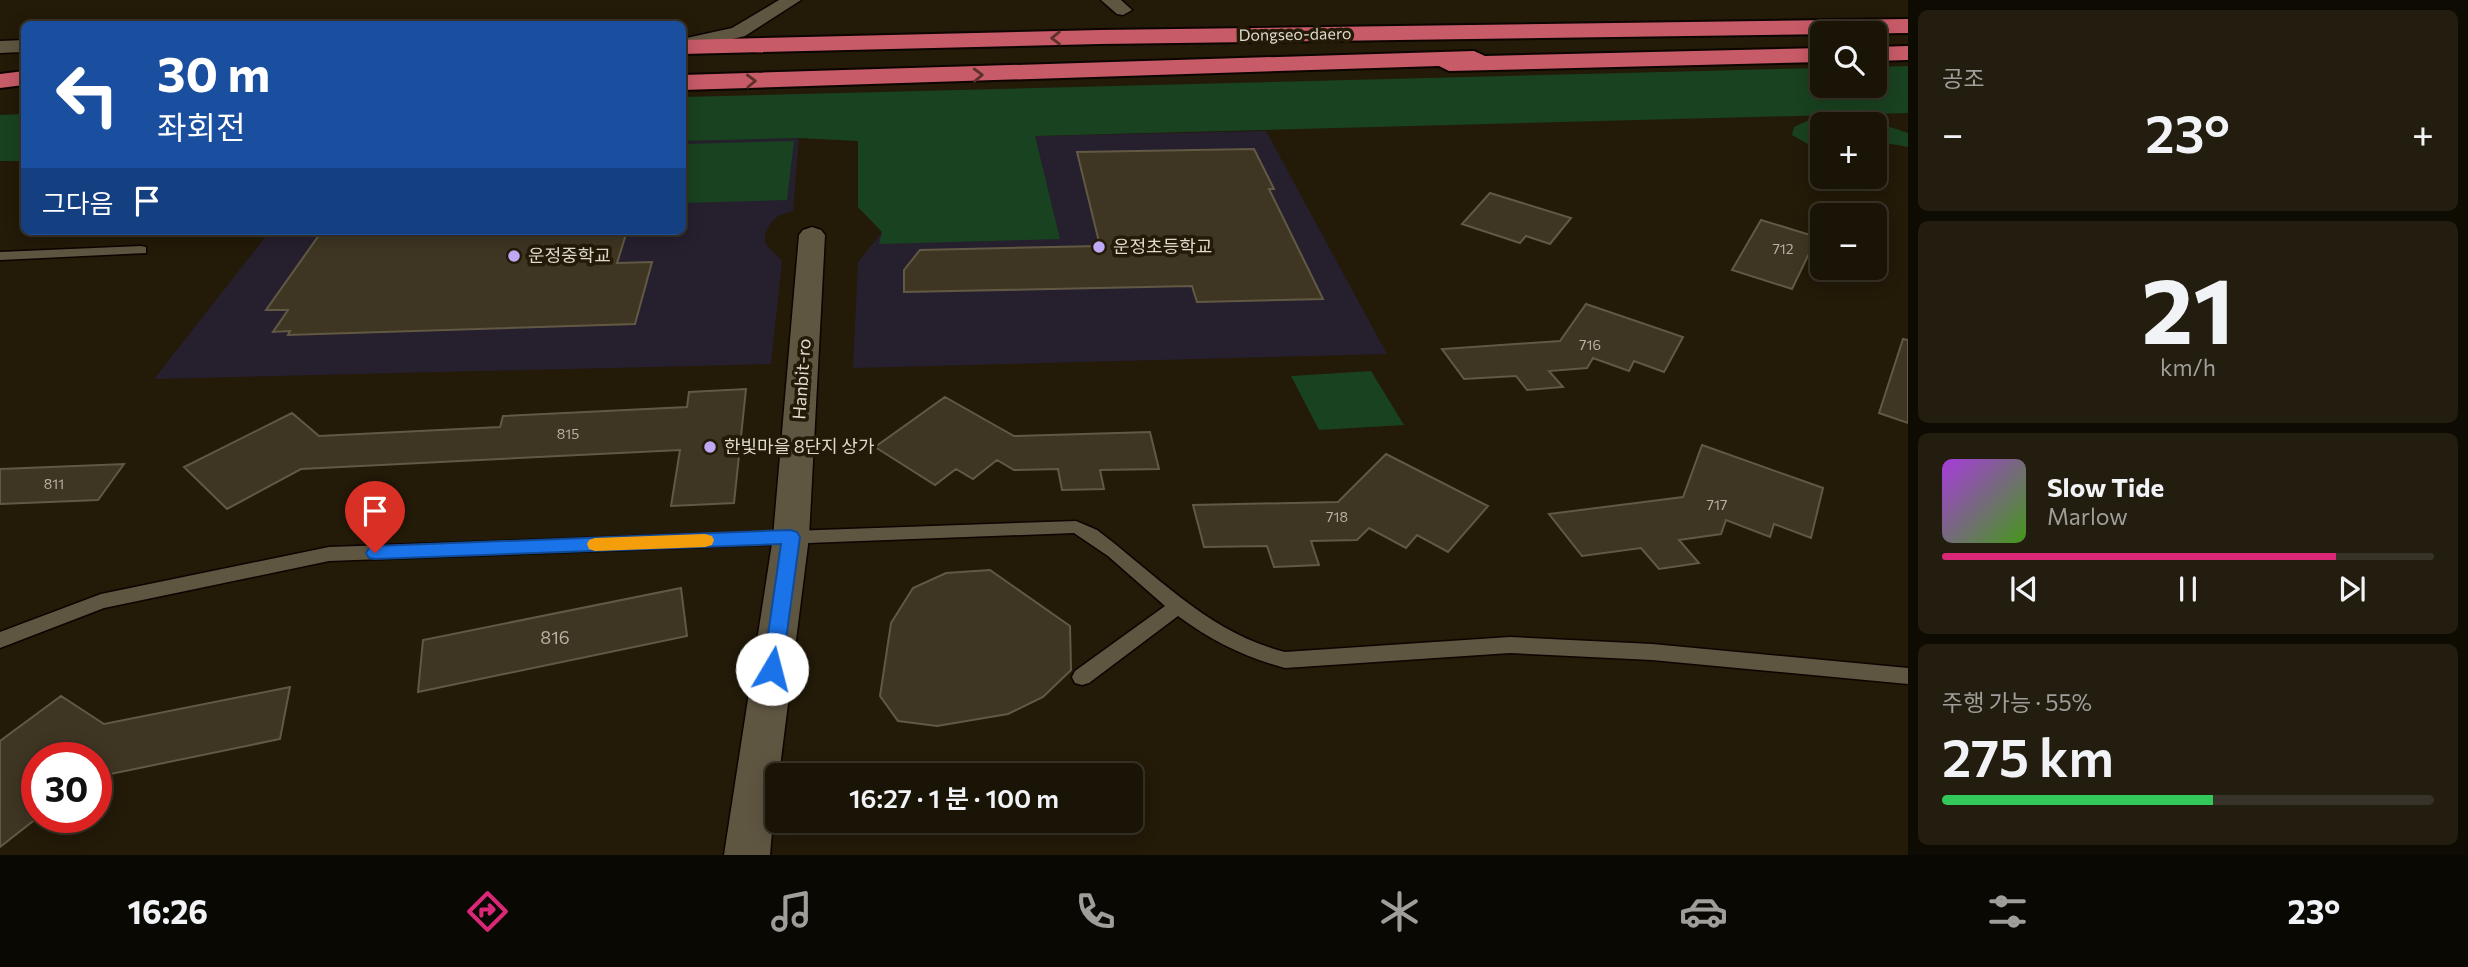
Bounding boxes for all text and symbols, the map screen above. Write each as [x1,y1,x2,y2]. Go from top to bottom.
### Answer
map controls [1810,21,1887,280]
button: search [1810,21,1887,98]
street label: Dongseo-daero [1238,23,1352,44]
one-way arrow [1050,30,1061,46]
text: 30 m [157,42,270,102]
icon: left [42,49,133,140]
text: 공조 [1942,64,1984,92]
one-way arrow [973,67,984,82]
one-way arrow [745,74,756,89]
text: 23° [2145,100,2230,164]
text: 좌회전 [157,106,245,146]
text: − [1942,109,1964,156]
text: + [2412,109,2434,156]
button: + [1810,112,1887,189]
icon: arrive [128,182,166,220]
text: 그다음 [42,187,114,218]
button: − [1810,203,1887,280]
place label: 운정초등학교 [1113,235,1212,257]
marker: 운정초등학교 [1091,239,1107,255]
house number: 712 [1772,240,1794,257]
place label: 운정중학교 [528,244,611,266]
marker: 운정중학교 [506,248,522,264]
text: 21 [2142,251,2234,363]
house number: 716 [1579,336,1601,353]
street label: Hanbit-ro [787,338,815,420]
text: km/h [2160,353,2216,381]
house number: 815 [557,425,579,442]
place label: 한빛마을 8단지 상가 [724,435,875,457]
marker: 한빛마을 8단지 상가 [702,439,718,455]
text: Slow Tide [2047,471,2164,502]
house number: 811 [44,475,64,492]
pin [345,481,405,553]
icon: arrive [356,492,394,530]
house number: 717 [1707,496,1727,513]
text: Marlow [2047,502,2128,530]
house number: 718 [1326,508,1348,525]
icon: previous [2005,570,2043,608]
icon: pause [2169,570,2207,608]
icon: next [2333,570,2371,608]
house number: 816 [540,626,570,648]
position arrow [735,632,809,706]
text: 주행 가능 · 55% [1942,688,2092,716]
text: 275 km [1942,724,2114,788]
speed limit sign: 30 [21,742,112,833]
text: 16:27 · 1 분 · 100 m [849,782,1059,813]
icon: directions [463,887,512,936]
icon: music [767,887,816,936]
icon: phone [1071,887,1120,936]
icon: climate [1375,887,1424,936]
icon: car [1679,887,1728,936]
icon: filters [1983,887,2032,936]
text: 16:26 [128,891,208,931]
text: 23° [2288,891,2340,931]

